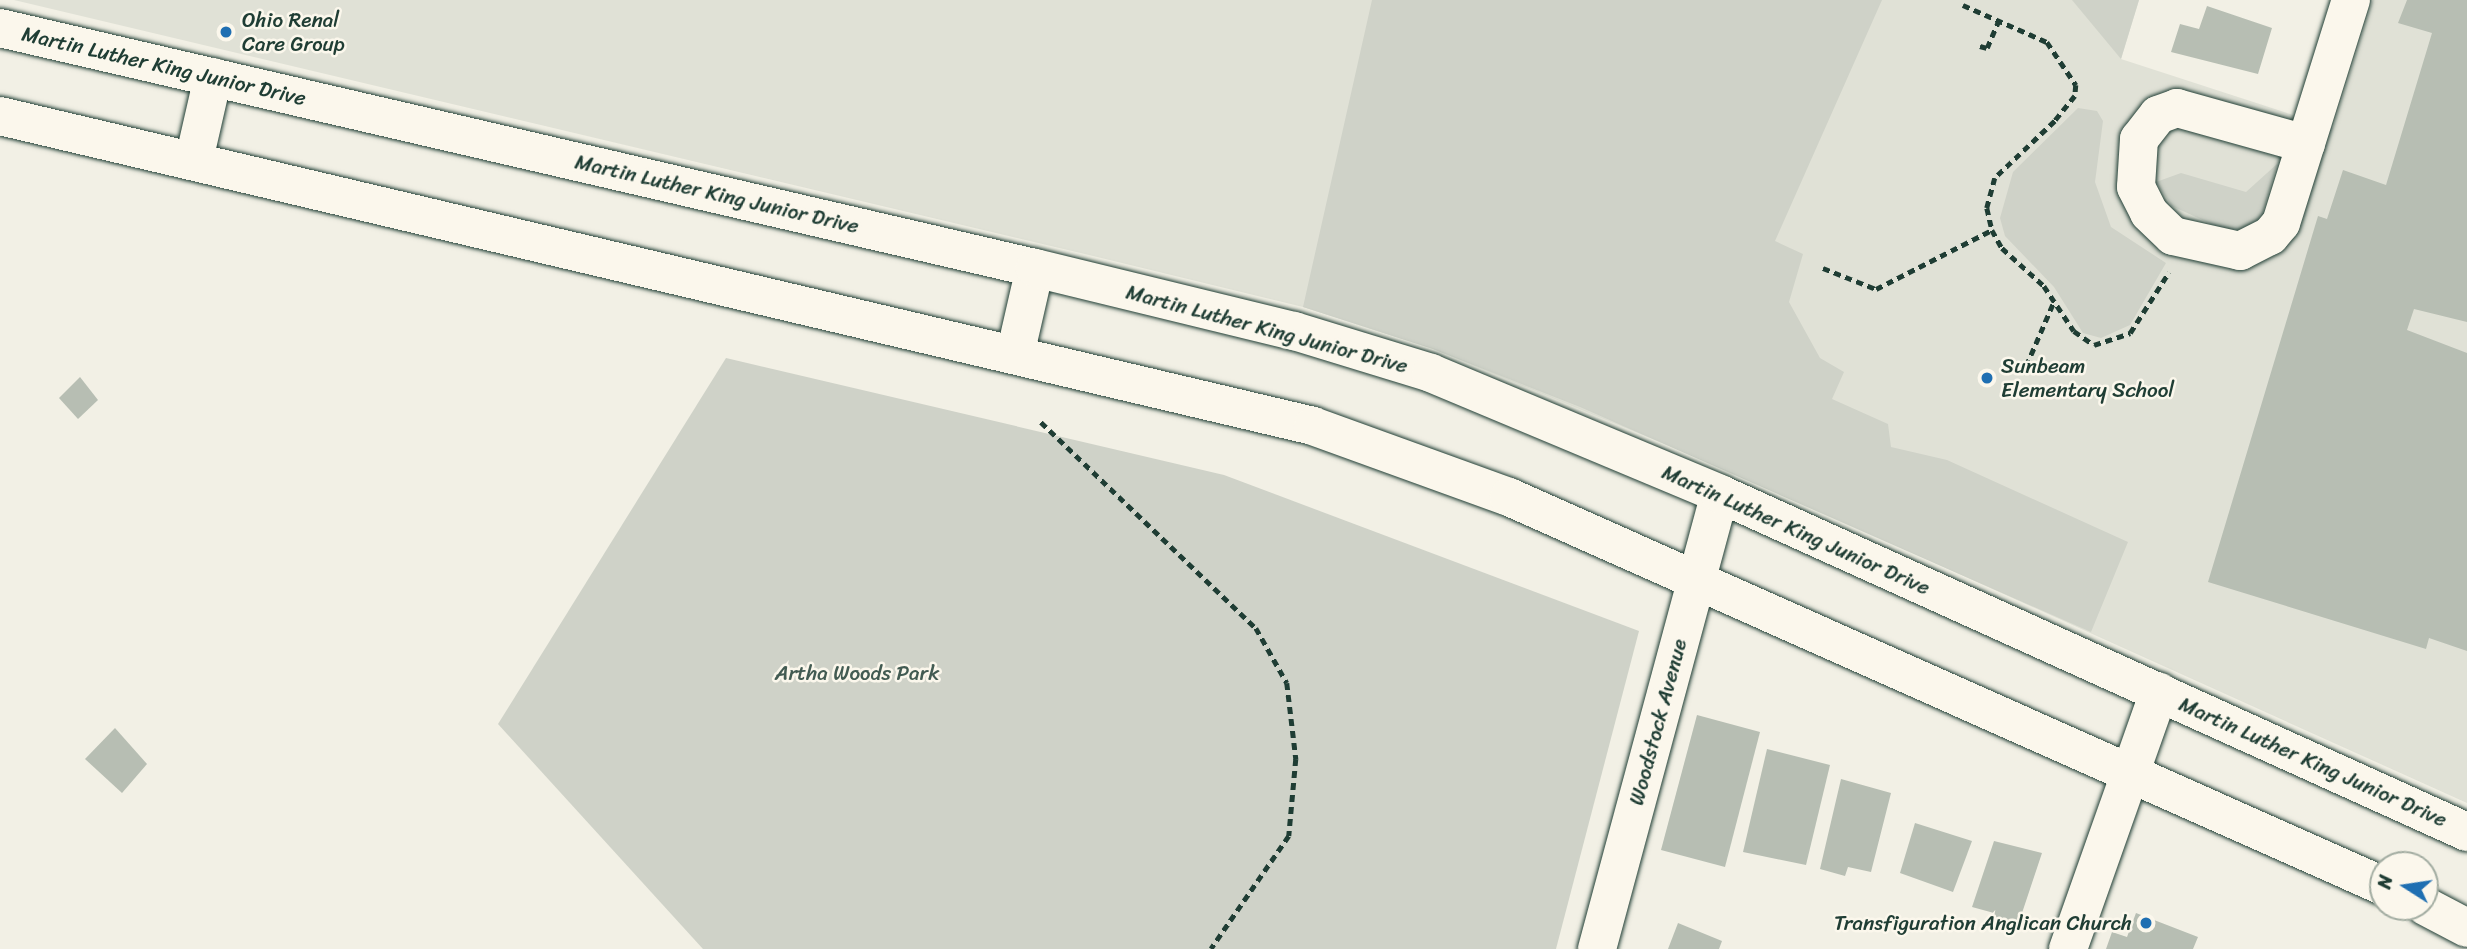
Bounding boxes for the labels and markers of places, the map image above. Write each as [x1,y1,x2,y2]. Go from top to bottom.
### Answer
place label: Ohio Renal Care Group [242,7,345,57]
marker: Ohio Renal Care Group [216,22,236,42]
place label: Sunbeam Elementary School [2001,353,2174,403]
marker: Sunbeam Elementary School [1979,370,1995,386]
place label: Transfiguration Anglican Church [1834,910,2132,936]
marker: Transfiguration Anglican Church [2138,915,2154,931]

